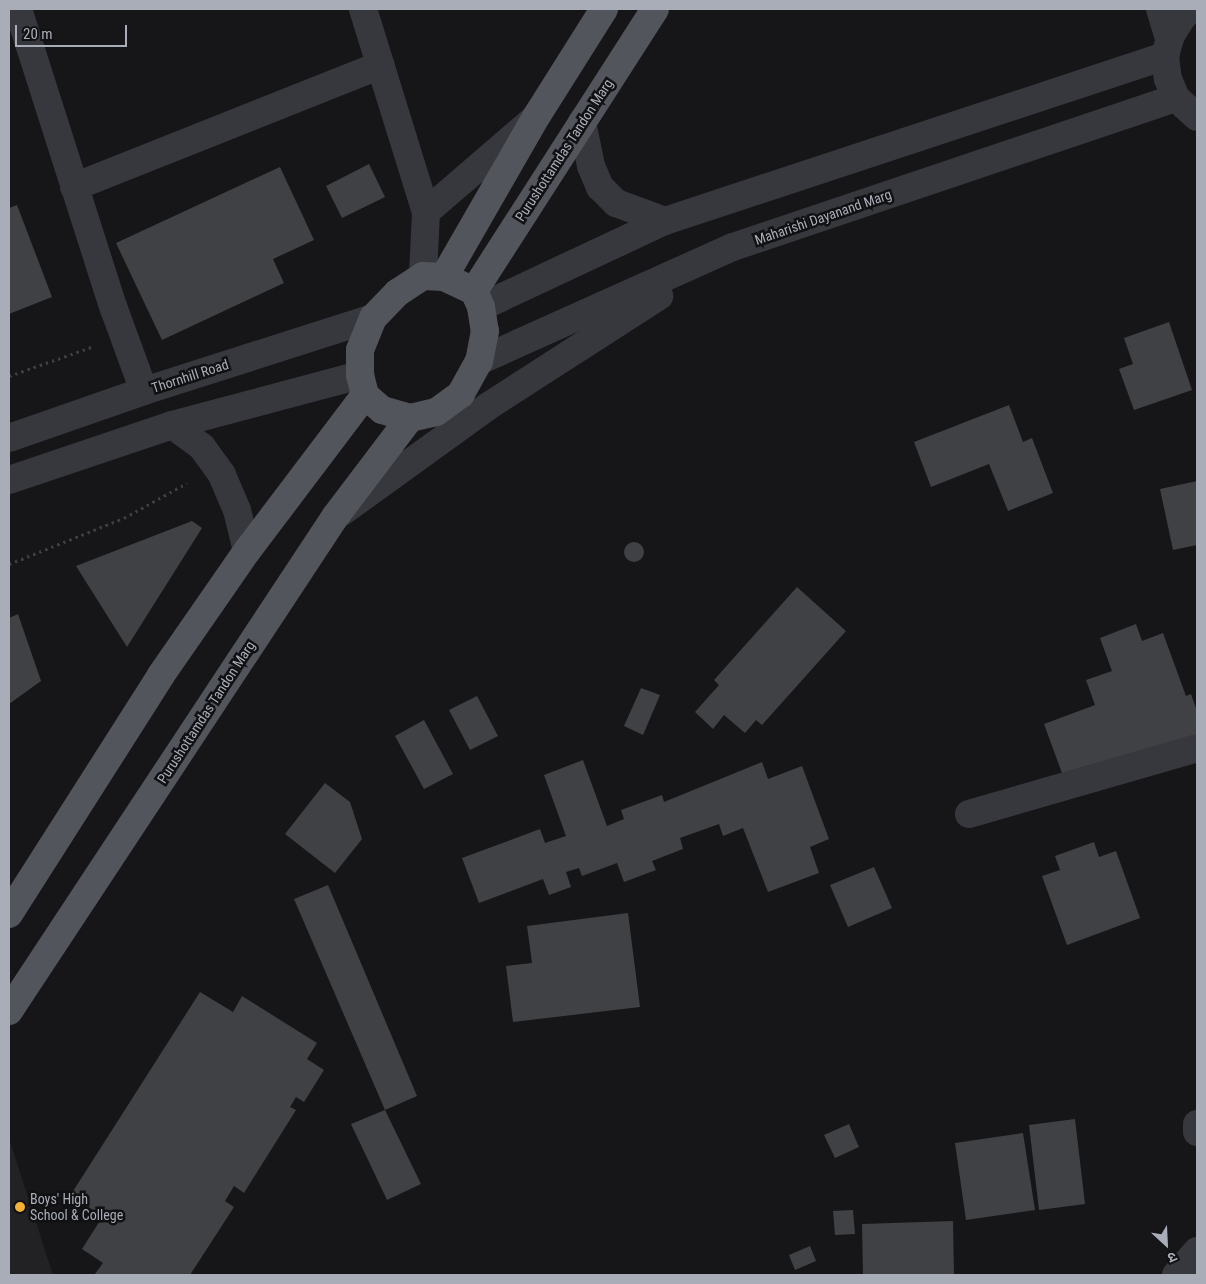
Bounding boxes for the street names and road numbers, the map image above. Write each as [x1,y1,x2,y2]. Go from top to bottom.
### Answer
street label: Purushottamdas Tandon Marg [512,75,616,225]
street label: Maharishi Dayanand Marg [752,186,894,248]
street label: Thornhill Road [149,356,231,396]
street label: Purushottamdas Tandon Marg [154,637,258,787]

